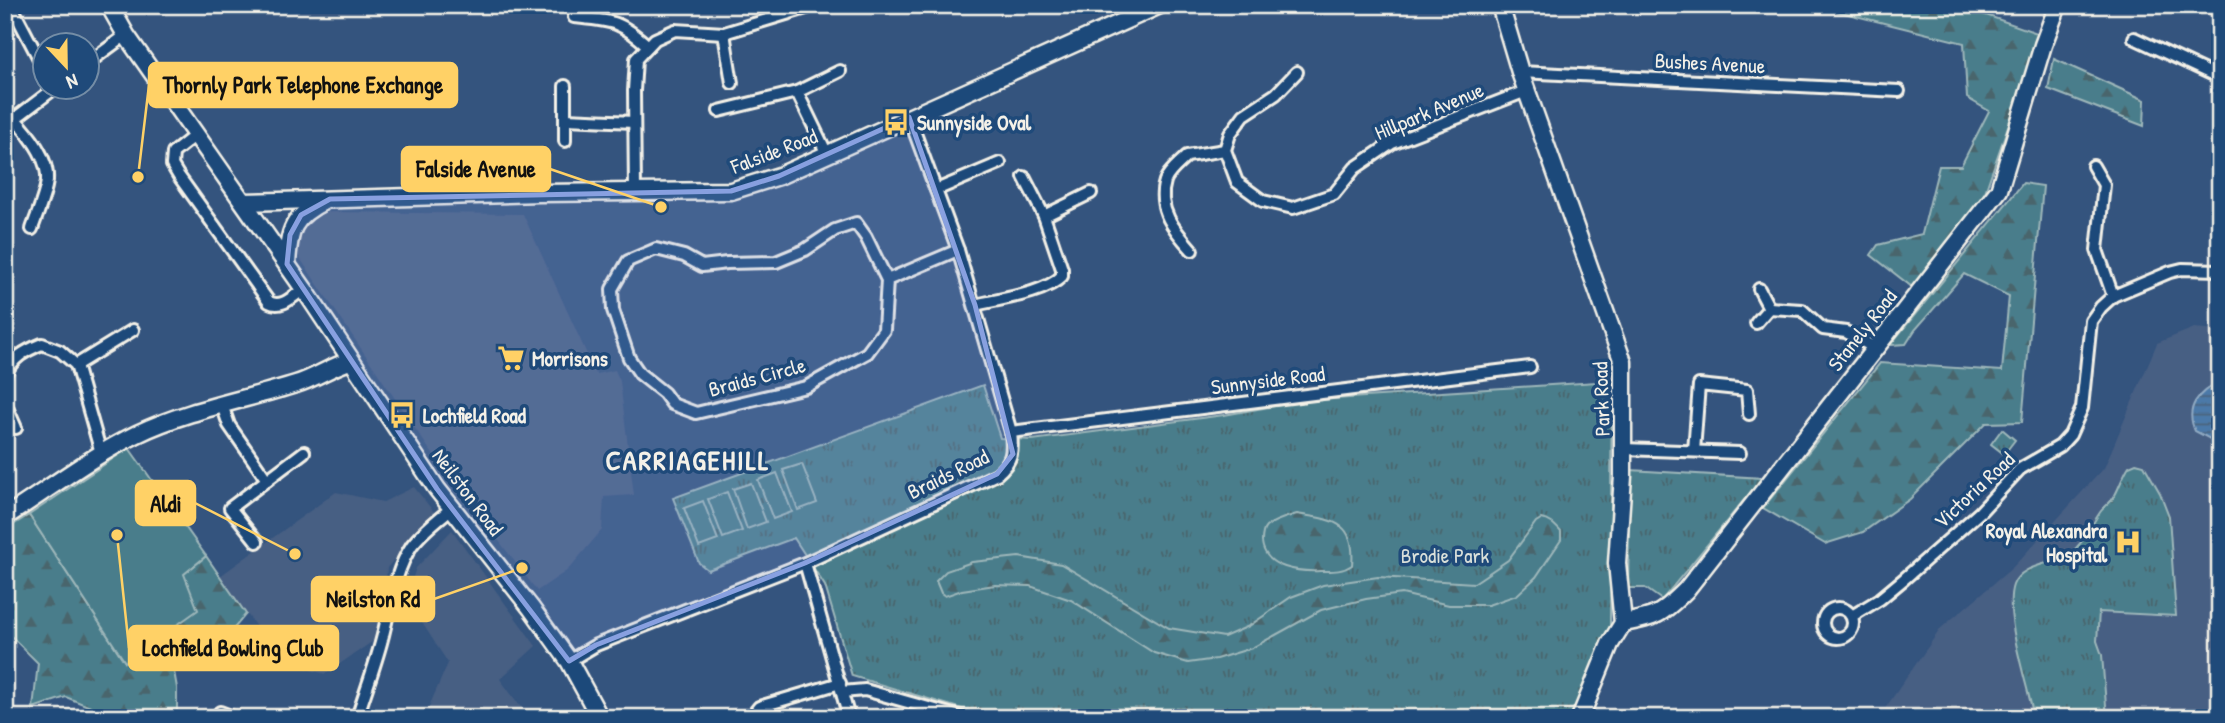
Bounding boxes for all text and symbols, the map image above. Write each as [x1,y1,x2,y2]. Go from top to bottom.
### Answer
north arrow [32,32,102,102]
street label: Bushes Avenue [1654,46,1766,80]
callout: Thornly Park Telephone Exchange [149,63,457,107]
text: N [63,68,82,96]
text: Thornly Park Telephone Exchange [162,69,444,101]
street label: Hillpark Avenue [1370,75,1488,147]
bus stop icon: Sunnyside Oval [881,107,911,137]
place label: Sunnyside Oval [917,108,1031,138]
street label: Falside Road [726,121,821,181]
callout: Falside Avenue [402,147,550,191]
text: Falside Avenue [415,153,537,184]
street label: Stanely Road [1821,283,1903,377]
supermarket icon: Morrisons [496,343,526,373]
place label: Morrisons [532,344,608,373]
street label: Braids Circle [705,350,809,404]
street label: Sunnyside Road [1209,359,1327,401]
street label: Park Road [1585,361,1617,437]
bus stop icon: Lochfield Road [387,400,417,430]
place label: Lochfield Road [423,401,527,430]
district label: CARRIAGEHILL [605,441,771,479]
street label: Neilston Road [426,442,510,542]
street label: Braids Road [902,442,994,506]
street label: Victoria Road [1927,445,2021,535]
callout: Aldi [136,481,195,525]
text: Aldi [150,488,182,519]
place label: Royal Alexandra Hospital [1986,516,2108,570]
hospital icon: Royal Alexandra Hospital [2113,527,2143,557]
park label: Brodie Park [1401,541,1489,570]
callout: Neilston Rd [312,577,434,621]
text: Neilston Rd [326,583,420,614]
callout: Lochfield Bowling Club [129,626,338,670]
text: Lochfield Bowling Club [142,632,324,664]

